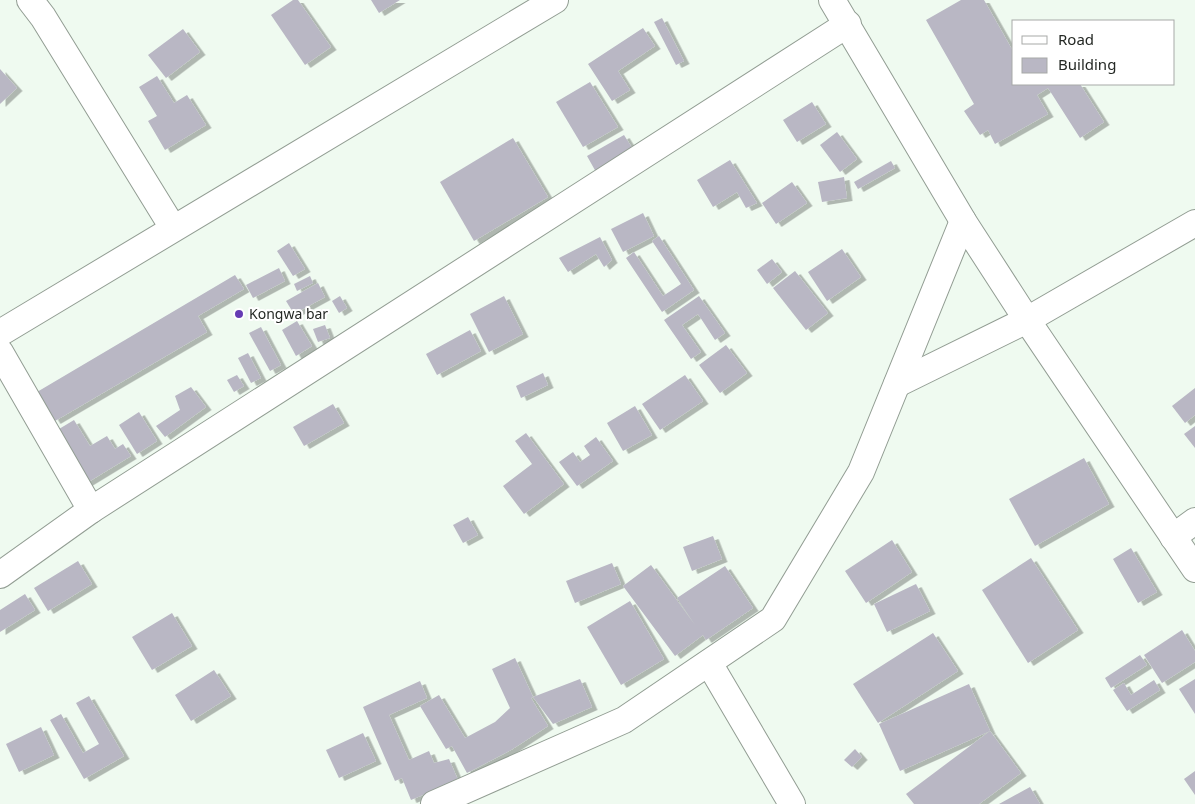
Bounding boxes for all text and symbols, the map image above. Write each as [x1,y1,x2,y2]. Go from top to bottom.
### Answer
legend [1012,20,1175,85]
text: Road [1058,29,1094,49]
text: Building [1058,54,1116,74]
place label: Kongwa bar [249,304,328,323]
marker: Kongwa bar [233,308,245,320]

